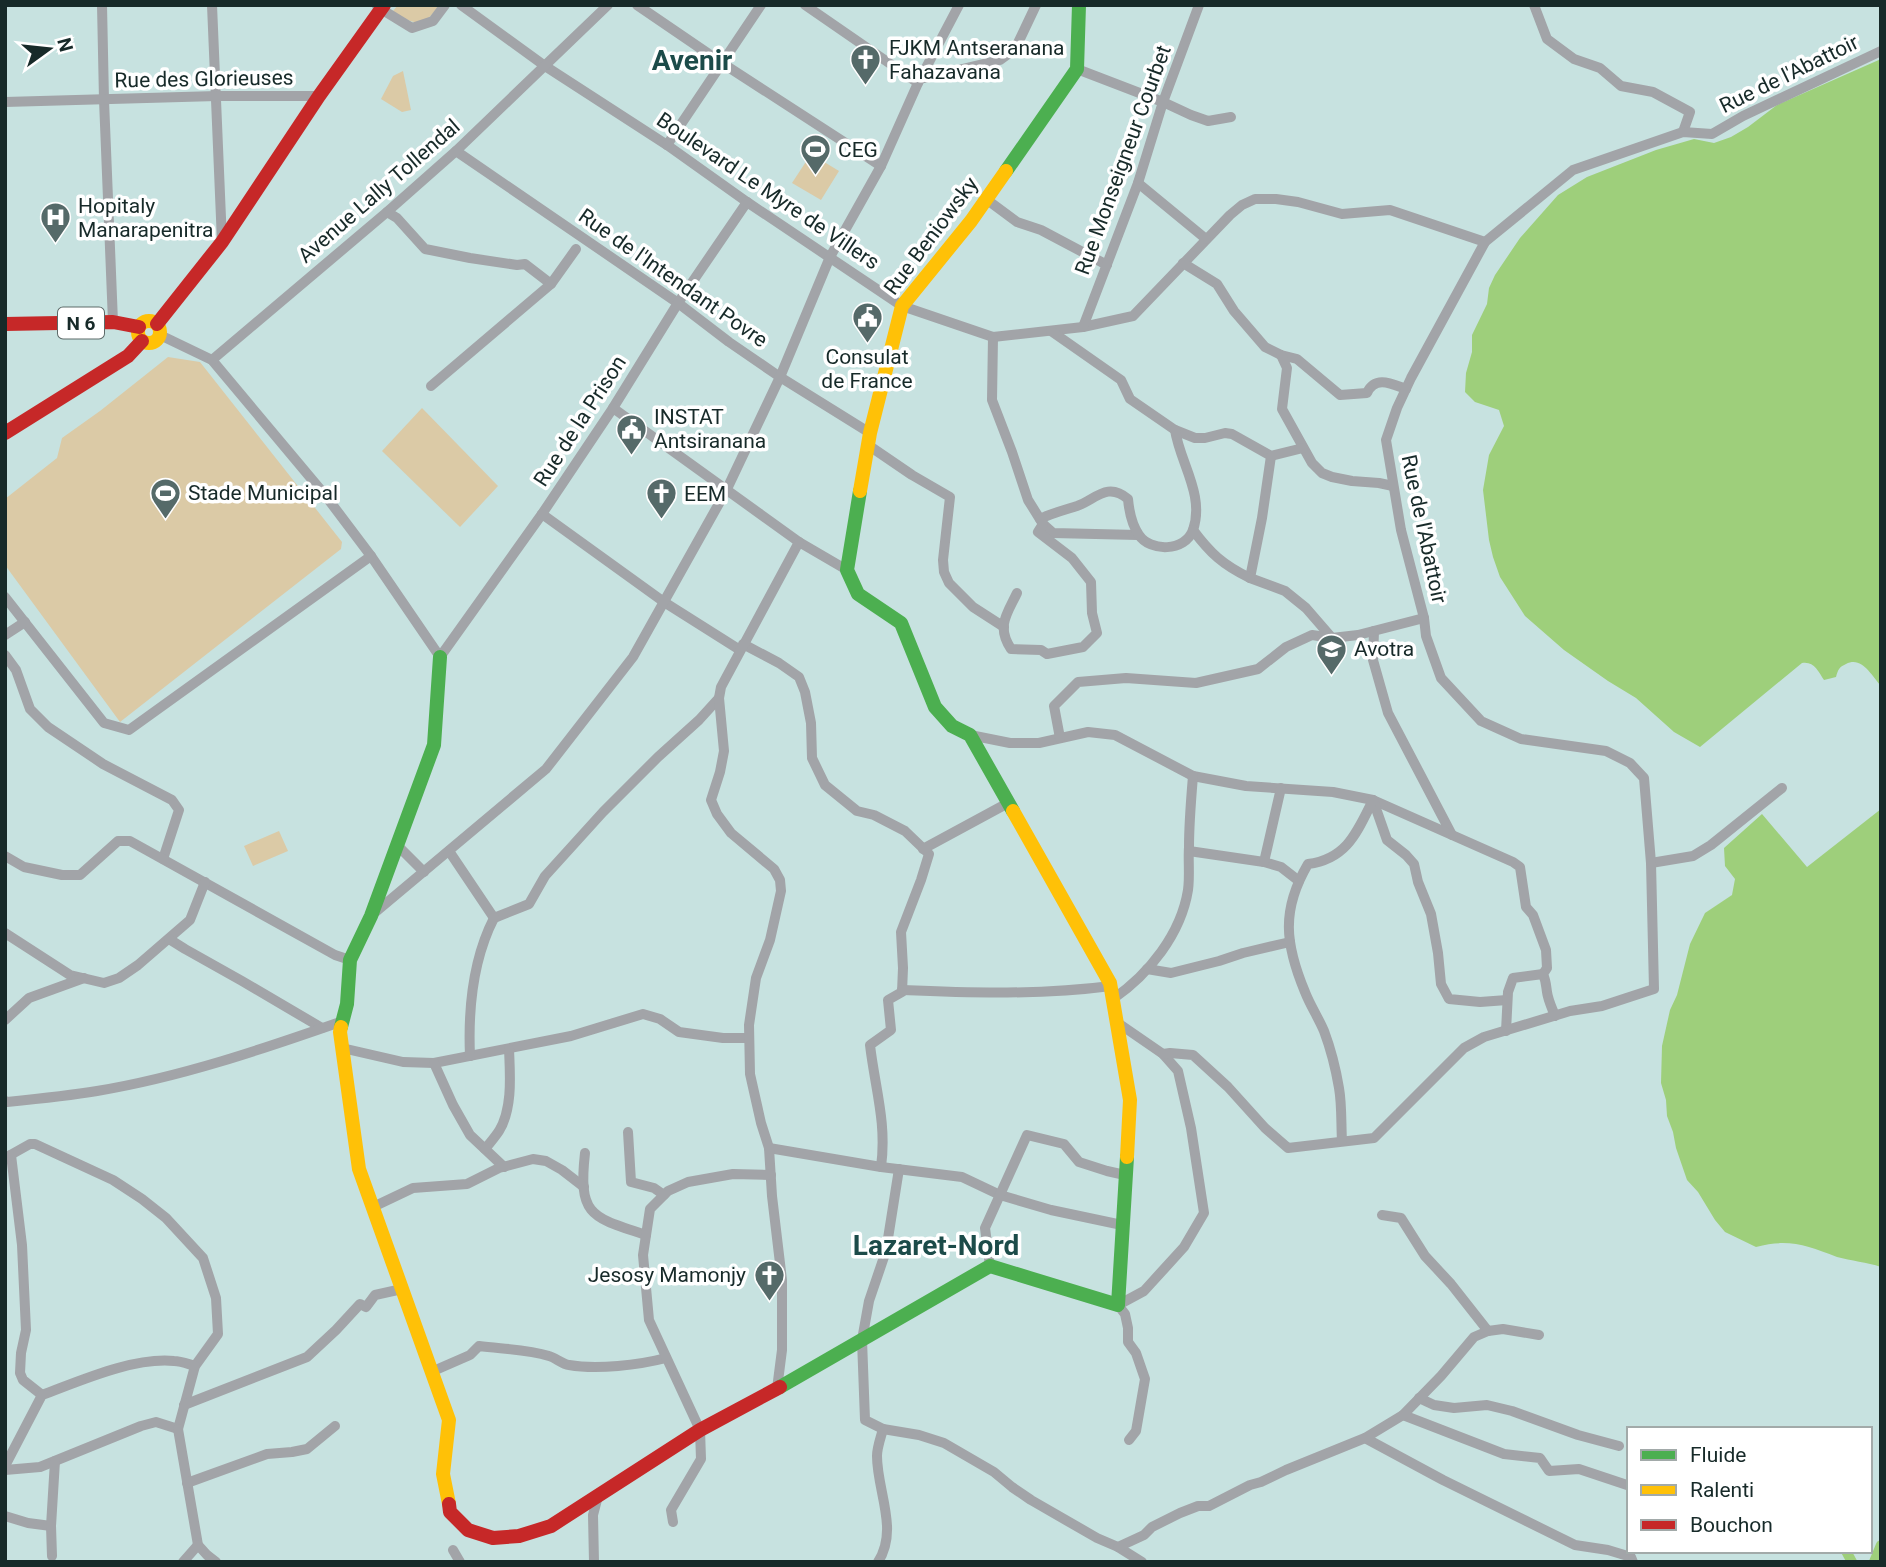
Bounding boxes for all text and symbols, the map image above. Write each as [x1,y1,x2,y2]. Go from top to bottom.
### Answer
north arrow [14,14,84,84]
street label: Rue de l'Abattoir [1716,30,1862,118]
text: N [52,35,78,54]
place label: FJKM Antseranana Fahazavana [889,36,1065,84]
street label: Rue Monseigneur Courbet [1070,42,1176,278]
church icon: FJKM Antseranana Fahazavana [849,43,883,87]
district label: Avenir [652,44,732,77]
street label: Rue des Glorieuses [114,65,294,93]
street label: Boulevard Le Myre de Villers [652,107,884,275]
street label: Avenue Lally Tollendal [293,114,465,268]
sports icon: CEG [798,133,832,177]
place label: CEG [838,138,878,162]
street label: Rue Beniowsky [879,172,983,300]
place label: Hopitaly Manarapenitra [78,194,214,242]
hospital icon: Hopitaly Manarapenitra [38,201,72,245]
street label: Rue de l'Intendant Povre [574,204,772,352]
public building icon: Consulat de France [850,300,884,344]
road number: N 6 [58,308,104,338]
place label: Consulat de France [821,345,913,393]
street label: Rue de la Prison [529,351,631,491]
place label: INSTAT Antsiranana [654,405,766,453]
public building icon: INSTAT Antsiranana [614,412,648,456]
street label: Rue de l'Abattoir [1397,453,1451,605]
sports icon: Stade Municipal [148,476,182,520]
church icon: EEM [644,477,678,521]
place label: Stade Municipal [188,481,338,505]
place label: EEM [684,482,726,506]
school or university icon: Avotra [1314,632,1348,676]
place label: Avotra [1354,637,1414,661]
district label: Lazaret-Nord [853,1229,1019,1262]
church icon: Jesosy Mamonjy [752,1258,786,1302]
place label: Jesosy Mamonjy [588,1263,746,1287]
legend [1627,1427,1872,1553]
text: Fluide [1690,1443,1746,1467]
text: Ralenti [1690,1478,1754,1502]
text: Bouchon [1690,1513,1773,1537]

